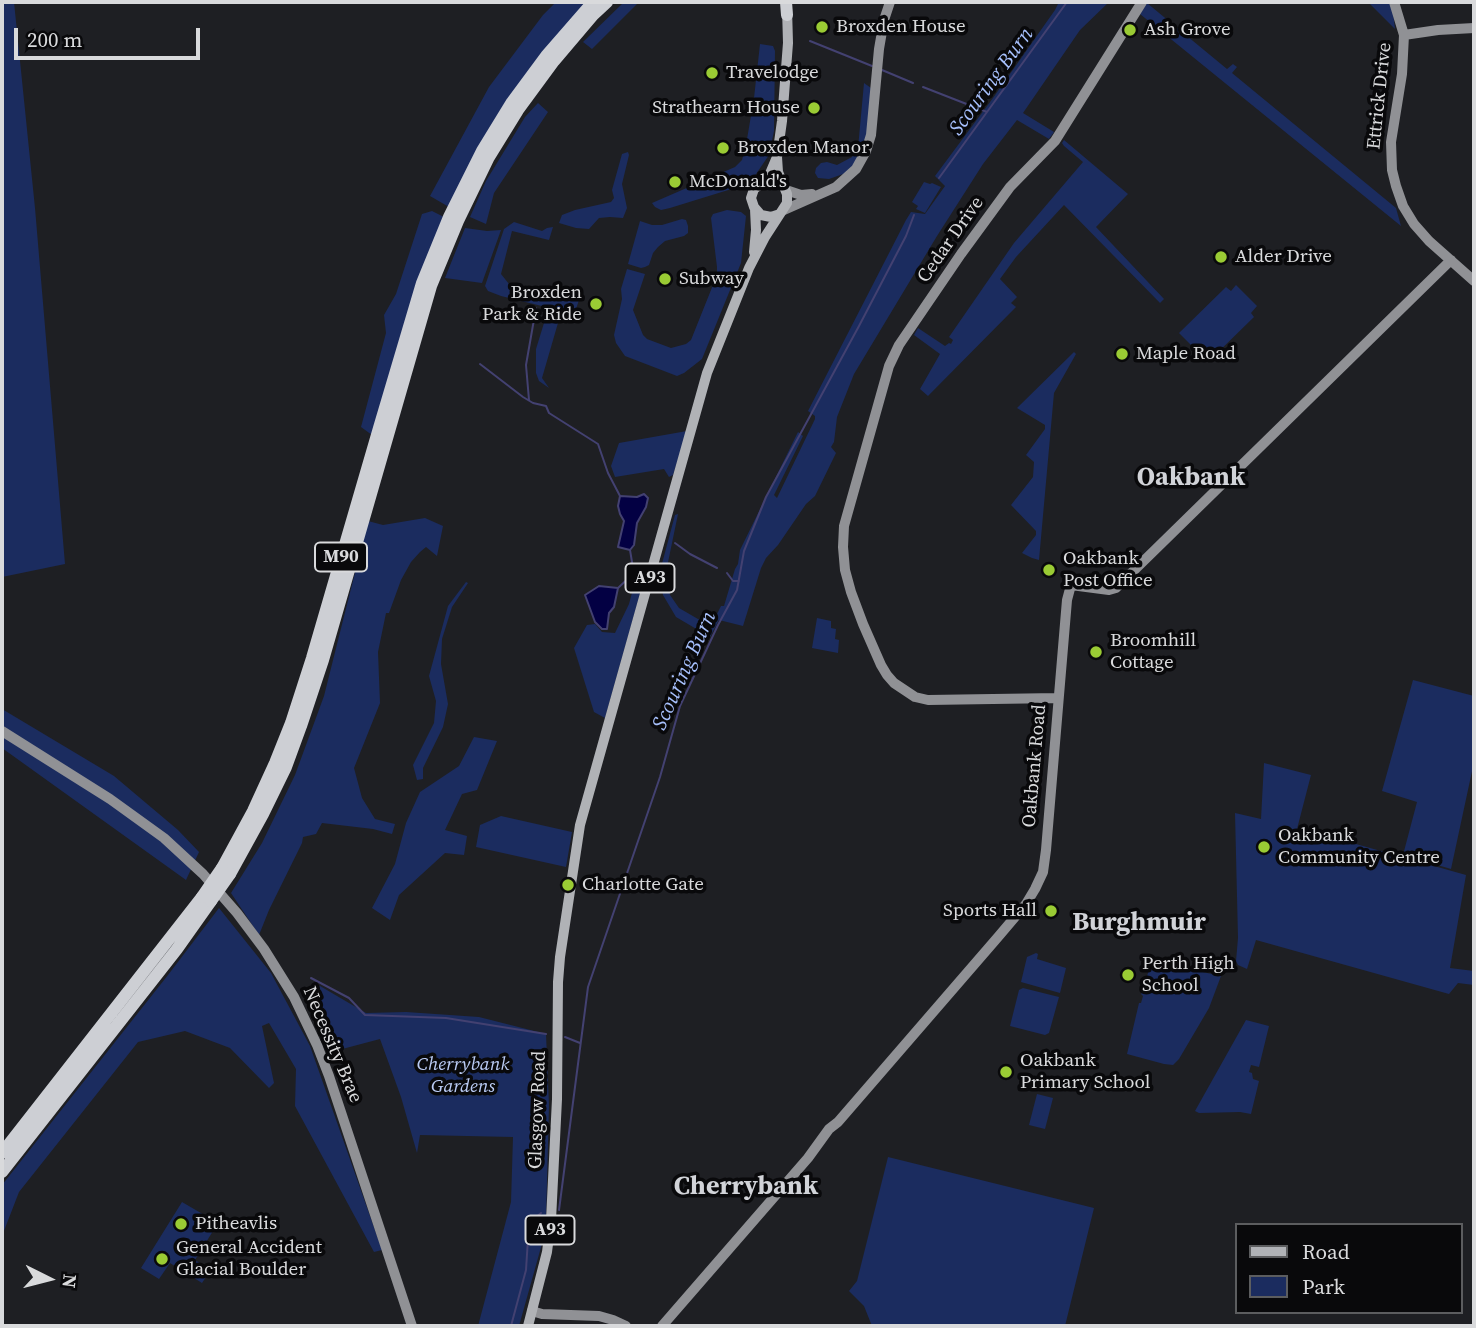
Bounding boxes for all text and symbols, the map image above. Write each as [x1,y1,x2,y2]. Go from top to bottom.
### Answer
scale bar [18,14,203,58]
place label: Broxden House [836,16,966,38]
marker: Broxden House [814,19,830,35]
place label: Ash Grove [1144,19,1231,41]
marker: Ash Grove [1122,22,1138,38]
water label: Scouring Burn [944,23,1040,141]
text: 200 m [27,25,82,54]
street label: Ettrick Drive [1363,41,1397,151]
place label: Travelodge [726,62,819,84]
marker: Travelodge [704,65,720,81]
place label: Strathearn House [652,97,800,119]
marker: Strathearn House [806,100,822,116]
place label: Broxden Manor [737,137,869,159]
marker: Broxden Manor [715,140,731,156]
place label: McDonald's [689,171,787,193]
marker: McDonald's [667,174,683,190]
street label: Cedar Drive [913,192,989,288]
place label: Alder Drive [1235,246,1332,268]
marker: Alder Drive [1213,249,1229,265]
place label: Subway [679,268,744,290]
marker: Subway [657,271,673,287]
place label: Broxden Park & Ride [482,282,582,326]
marker: Broxden Park & Ride [588,296,604,312]
place label: Maple Road [1136,343,1236,365]
marker: Maple Road [1114,346,1130,362]
district label: Oakbank [1137,462,1245,494]
road number: M90 [315,542,367,572]
place label: Oakbank Post Office [1063,548,1153,592]
marker: Oakbank Post Office [1041,562,1057,578]
road number: A93 [626,564,674,592]
water label: Scouring Burn [648,608,722,734]
place label: Broomhill Cottage [1110,630,1196,674]
marker: Broomhill Cottage [1088,644,1104,660]
street label: Oakbank Road [1018,704,1052,828]
place label: Oakbank Community Centre [1278,825,1440,869]
marker: Oakbank Community Centre [1256,839,1272,855]
place label: Charlotte Gate [582,874,704,896]
marker: Charlotte Gate [560,877,576,893]
place label: Sports Hall [943,900,1037,922]
marker: Sports Hall [1043,903,1059,919]
district label: Burghmuir [1072,907,1206,939]
place label: Perth High School [1142,953,1235,997]
marker: Perth High School [1120,967,1136,983]
street label: Necessity Brae [297,983,367,1107]
street label: Glasgow Road [525,1050,551,1170]
place label: Oakbank Primary School [1020,1050,1150,1094]
park label: Cherrybank Gardens [417,1054,509,1098]
marker: Oakbank Primary School [998,1064,1014,1080]
district label: Cherrybank [674,1171,818,1203]
place label: Pitheavlis [195,1213,277,1235]
marker: Pitheavlis [173,1216,189,1232]
road number: A93 [526,1216,574,1245]
legend [1234,1223,1462,1314]
place label: General Accident Glacial Boulder [176,1237,322,1281]
text: Road [1302,1237,1350,1266]
north arrow [14,1244,84,1314]
marker: General Accident Glacial Boulder [154,1251,170,1267]
text: Park [1302,1272,1345,1301]
text: N [56,1273,84,1289]

